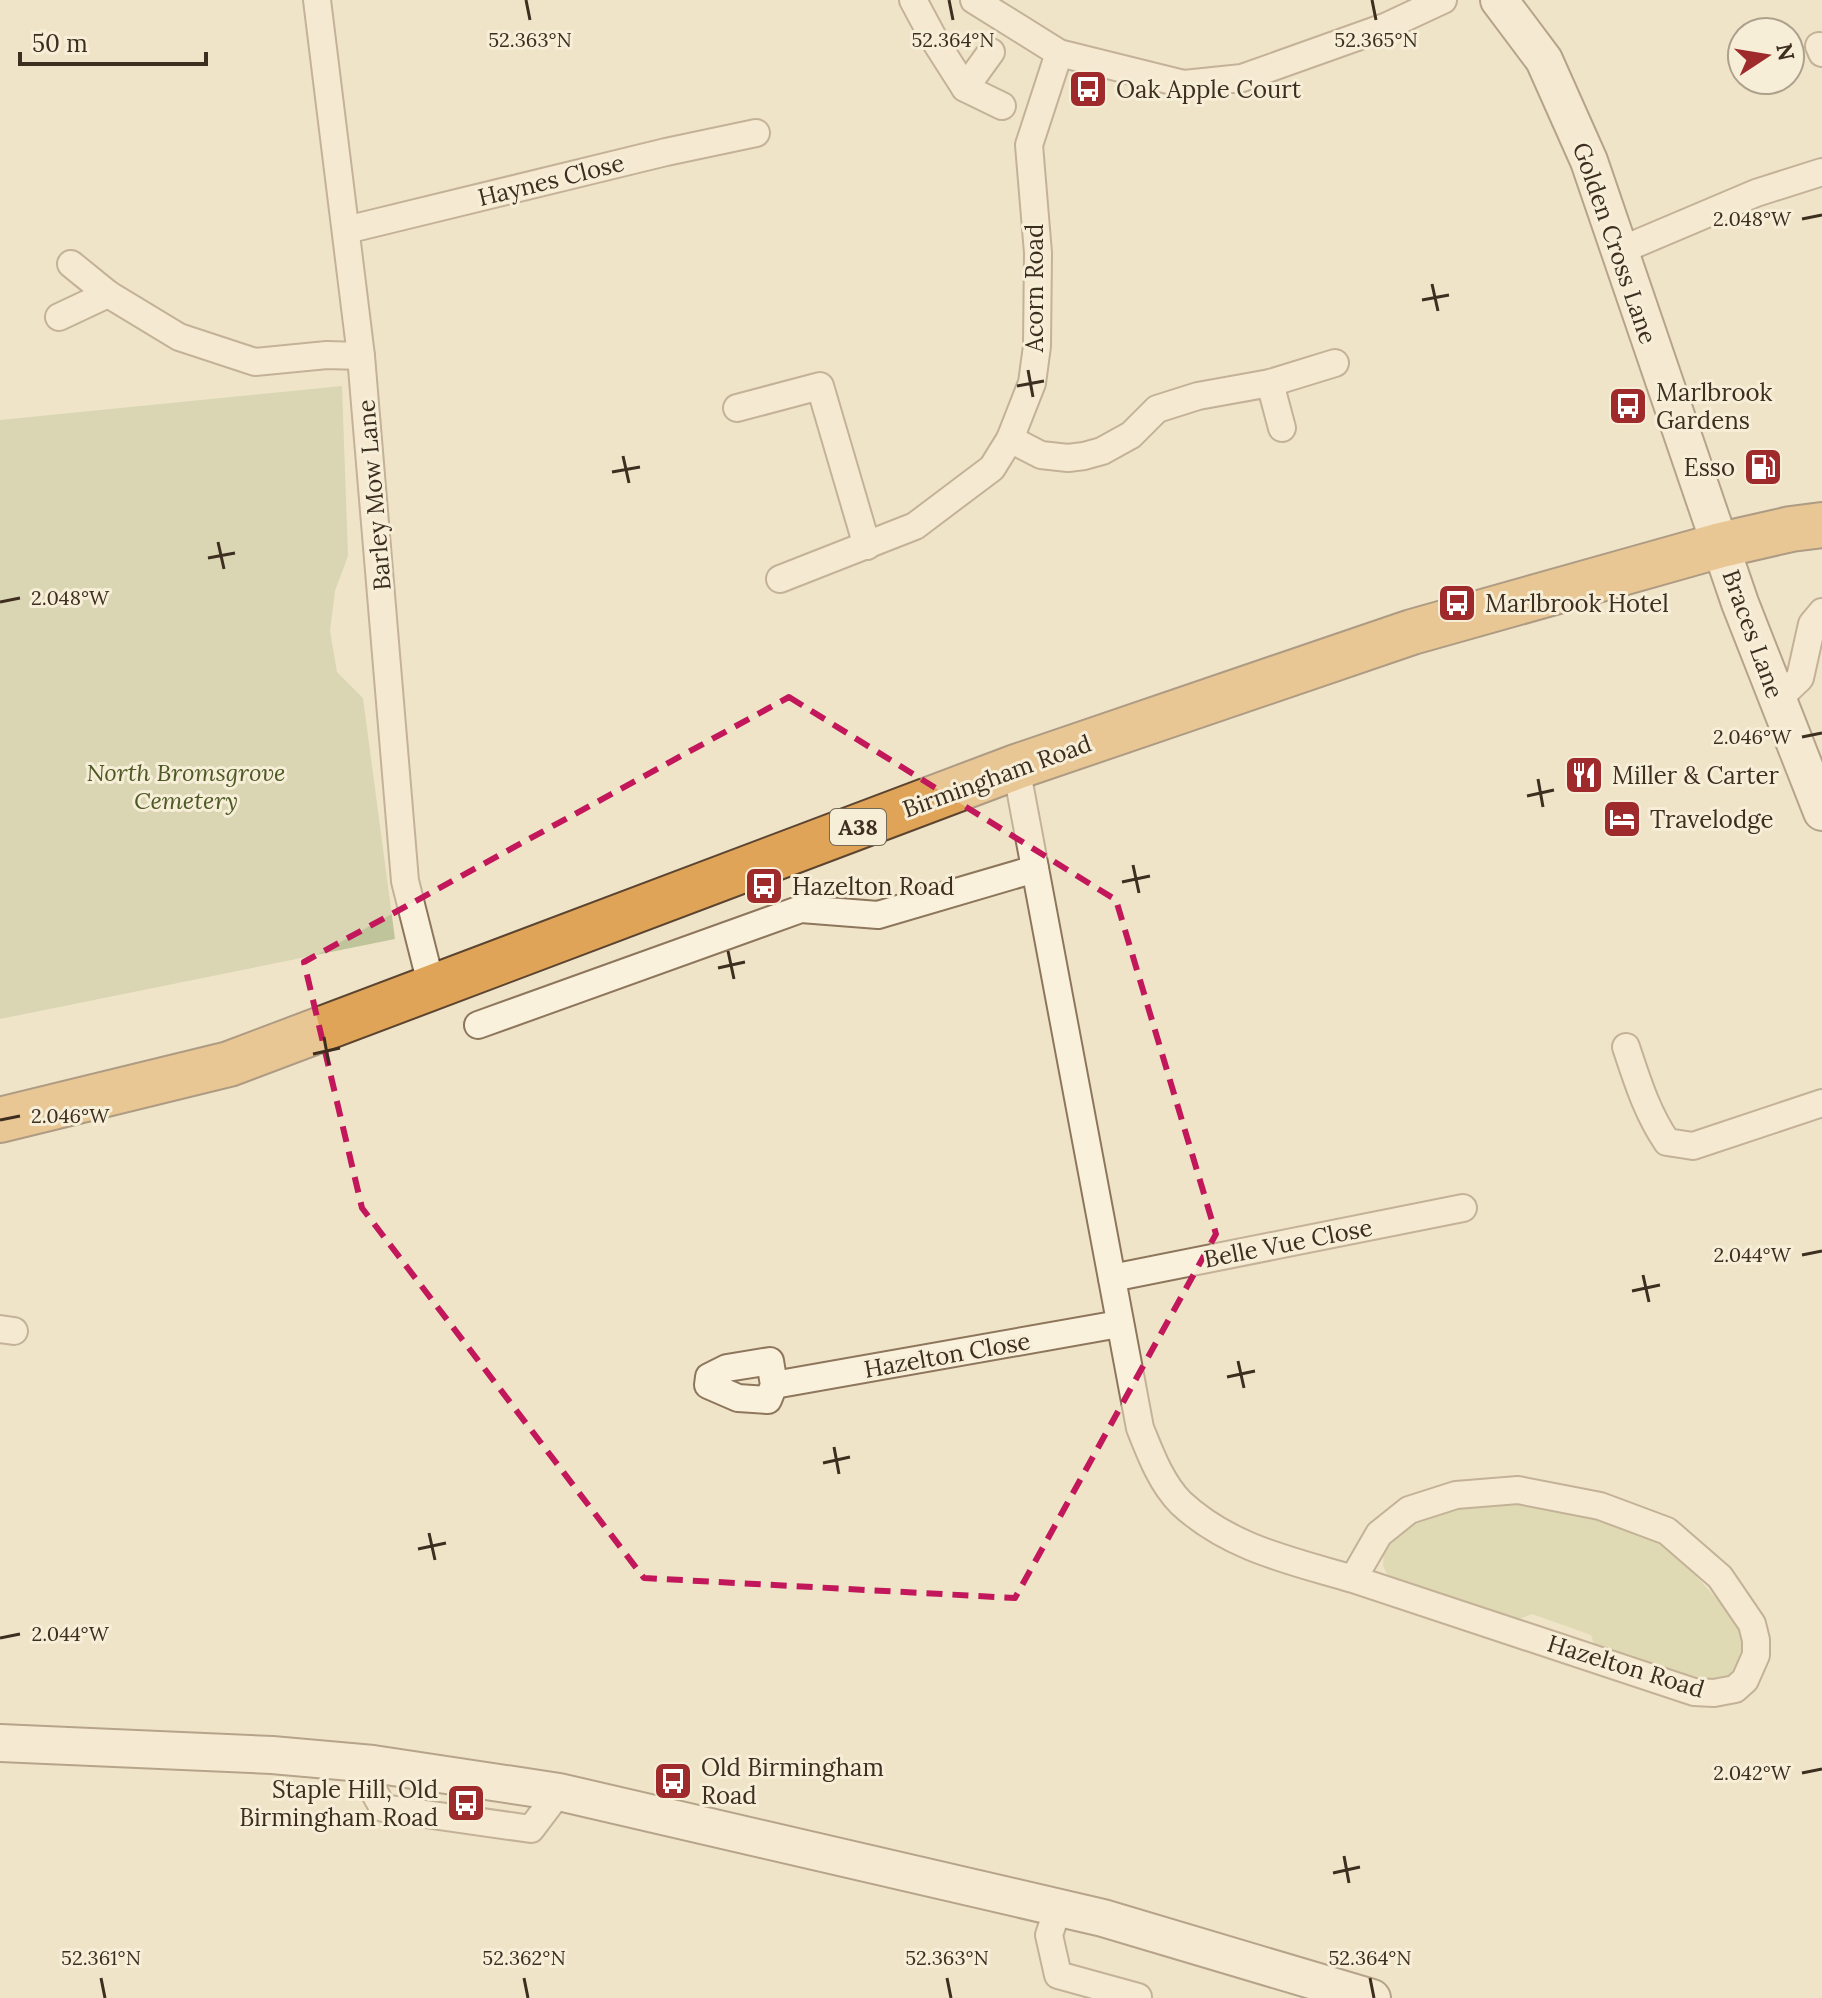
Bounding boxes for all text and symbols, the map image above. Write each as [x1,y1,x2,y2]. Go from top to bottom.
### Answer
scale bar [20,16,206,66]
north arrow [1726,16,1806,96]
text: 52.363°N [488,27,572,52]
text: 52.364°N [911,27,995,52]
text: 52.365°N [1334,27,1418,52]
text: 50 m [32,28,88,59]
text: N [1770,41,1801,63]
bus stop icon: Oak Apple Court [1067,68,1109,110]
place label: Oak Apple Court [1116,74,1302,105]
street label: Golden Cross Lane [1566,138,1664,348]
street label: Haynes Close [475,147,627,213]
text: 2.048°W [1713,206,1792,231]
street label: Acorn Road [1019,224,1050,353]
place label: Marlbrook Gardens [1656,377,1773,436]
bus stop icon: Marlbrook Gardens [1607,385,1649,427]
street label: Barley Mow Lane [350,398,398,592]
fuel station icon: Esso [1742,446,1784,488]
place label: Esso [1684,452,1735,483]
street label: Braces Lane [1715,565,1791,703]
bus stop icon: Marlbrook Hotel [1436,582,1478,624]
text: 2.048°W [31,585,110,610]
place label: Marlbrook Hotel [1485,588,1669,619]
text: 2.046°W [1713,724,1792,749]
street label: Birmingham Road [898,727,1096,825]
restaurant icon: Miller & Carter [1563,754,1605,796]
park label: North Bromsgrove Cemetery [86,757,286,816]
place label: Miller & Carter [1612,760,1780,791]
hotel icon: Travelodge [1601,798,1643,840]
place label: Travelodge [1650,804,1773,835]
road number: A38 [830,809,886,845]
bus stop icon: Hazelton Road [743,865,785,907]
place label: Hazelton Road [792,871,954,902]
text: 2.046°W [31,1103,110,1128]
street label: Belle Vue Close [1201,1211,1375,1275]
text: 2.044°W [1713,1242,1792,1267]
street label: Hazelton Close [861,1325,1033,1385]
text: 2.044°W [31,1621,110,1646]
street label: Hazelton Road [1544,1627,1708,1705]
place label: Old Birmingham Road [701,1752,884,1811]
bus stop icon: Old Birmingham Road [652,1760,694,1802]
text: 2.042°W [1713,1760,1792,1785]
place label: Staple Hill, Old Birmingham Road [239,1774,438,1833]
bus stop icon: Staple Hill, Old Birmingham Road [445,1782,487,1824]
text: 52.361°N [61,1945,141,1970]
text: 52.362°N [482,1945,566,1970]
text: 52.363°N [905,1945,989,1970]
text: 52.364°N [1328,1945,1412,1970]

